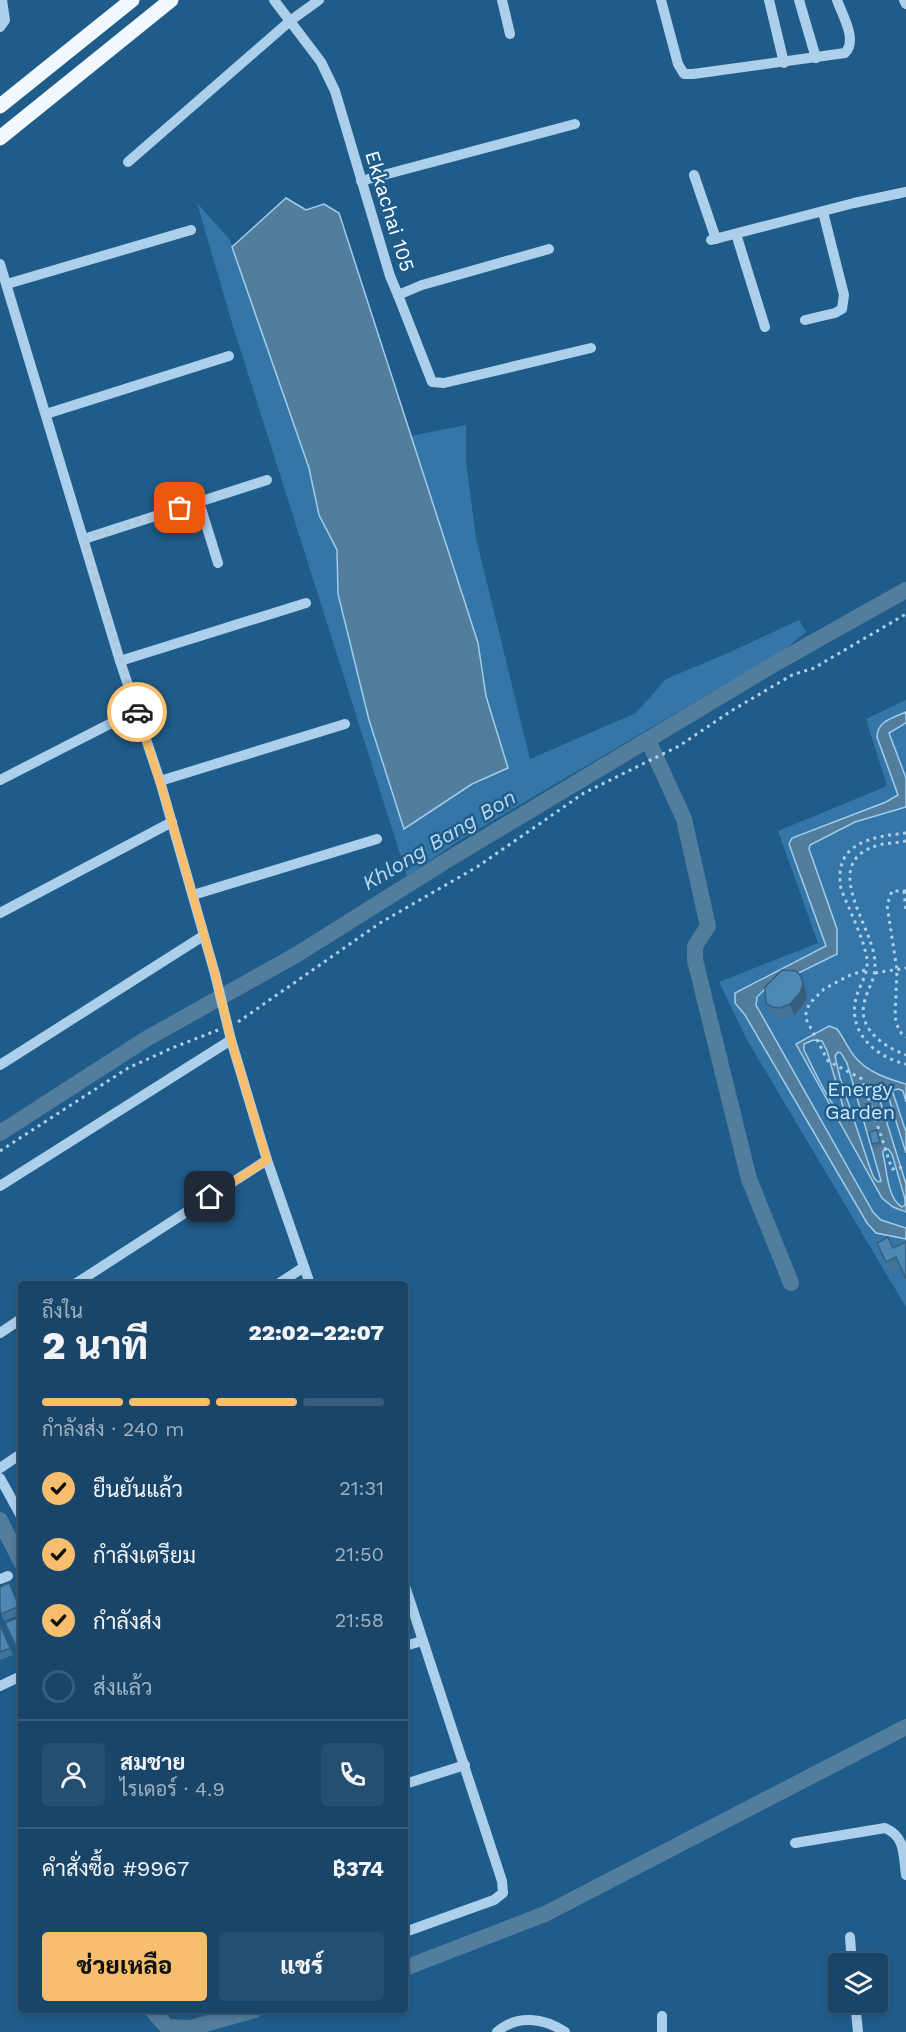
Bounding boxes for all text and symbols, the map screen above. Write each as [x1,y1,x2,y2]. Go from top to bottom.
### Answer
street label: Ekkachai 105 [360,148,420,274]
pin [154,482,205,533]
icon: bag [163,491,196,524]
courier [107,682,167,742]
icon: car [121,696,154,729]
water label: Khlong Bang Bon [357,784,520,895]
park label: Energy Garden [825,1077,895,1124]
pin [184,1171,235,1222]
icon: home [193,1180,226,1213]
text: ถึงใน [42,1299,83,1323]
text: 22:02–22:07 [248,1320,384,1345]
text: 2 นาที [42,1323,148,1368]
text: กำลังส่ง · 240 m [42,1417,184,1441]
icon: check [42,1472,75,1505]
text: 21:31 [339,1476,384,1500]
text: ยืนยันแล้ว [93,1477,183,1502]
icon: check [42,1538,75,1571]
text: 21:50 [335,1542,384,1566]
text: กำลังเตรียม [93,1543,196,1568]
icon: check [42,1604,75,1637]
text: 21:58 [335,1608,384,1632]
text: กำลังส่ง [93,1609,162,1634]
text: ส่งแล้ว [93,1675,153,1700]
button: person [42,1743,105,1806]
button: phone [321,1743,384,1806]
text: สมชาย [120,1750,186,1775]
text: ไรเดอร์ · 4.9 [120,1777,225,1801]
text: คำสั่งซื้อ #9967 [42,1856,189,1881]
text: ฿374 [333,1856,384,1881]
button: ช่วยเหลือ [42,1932,207,2001]
button: แชร์ [219,1932,384,2001]
map controls [828,1953,888,2013]
button: layers [828,1953,888,2013]

